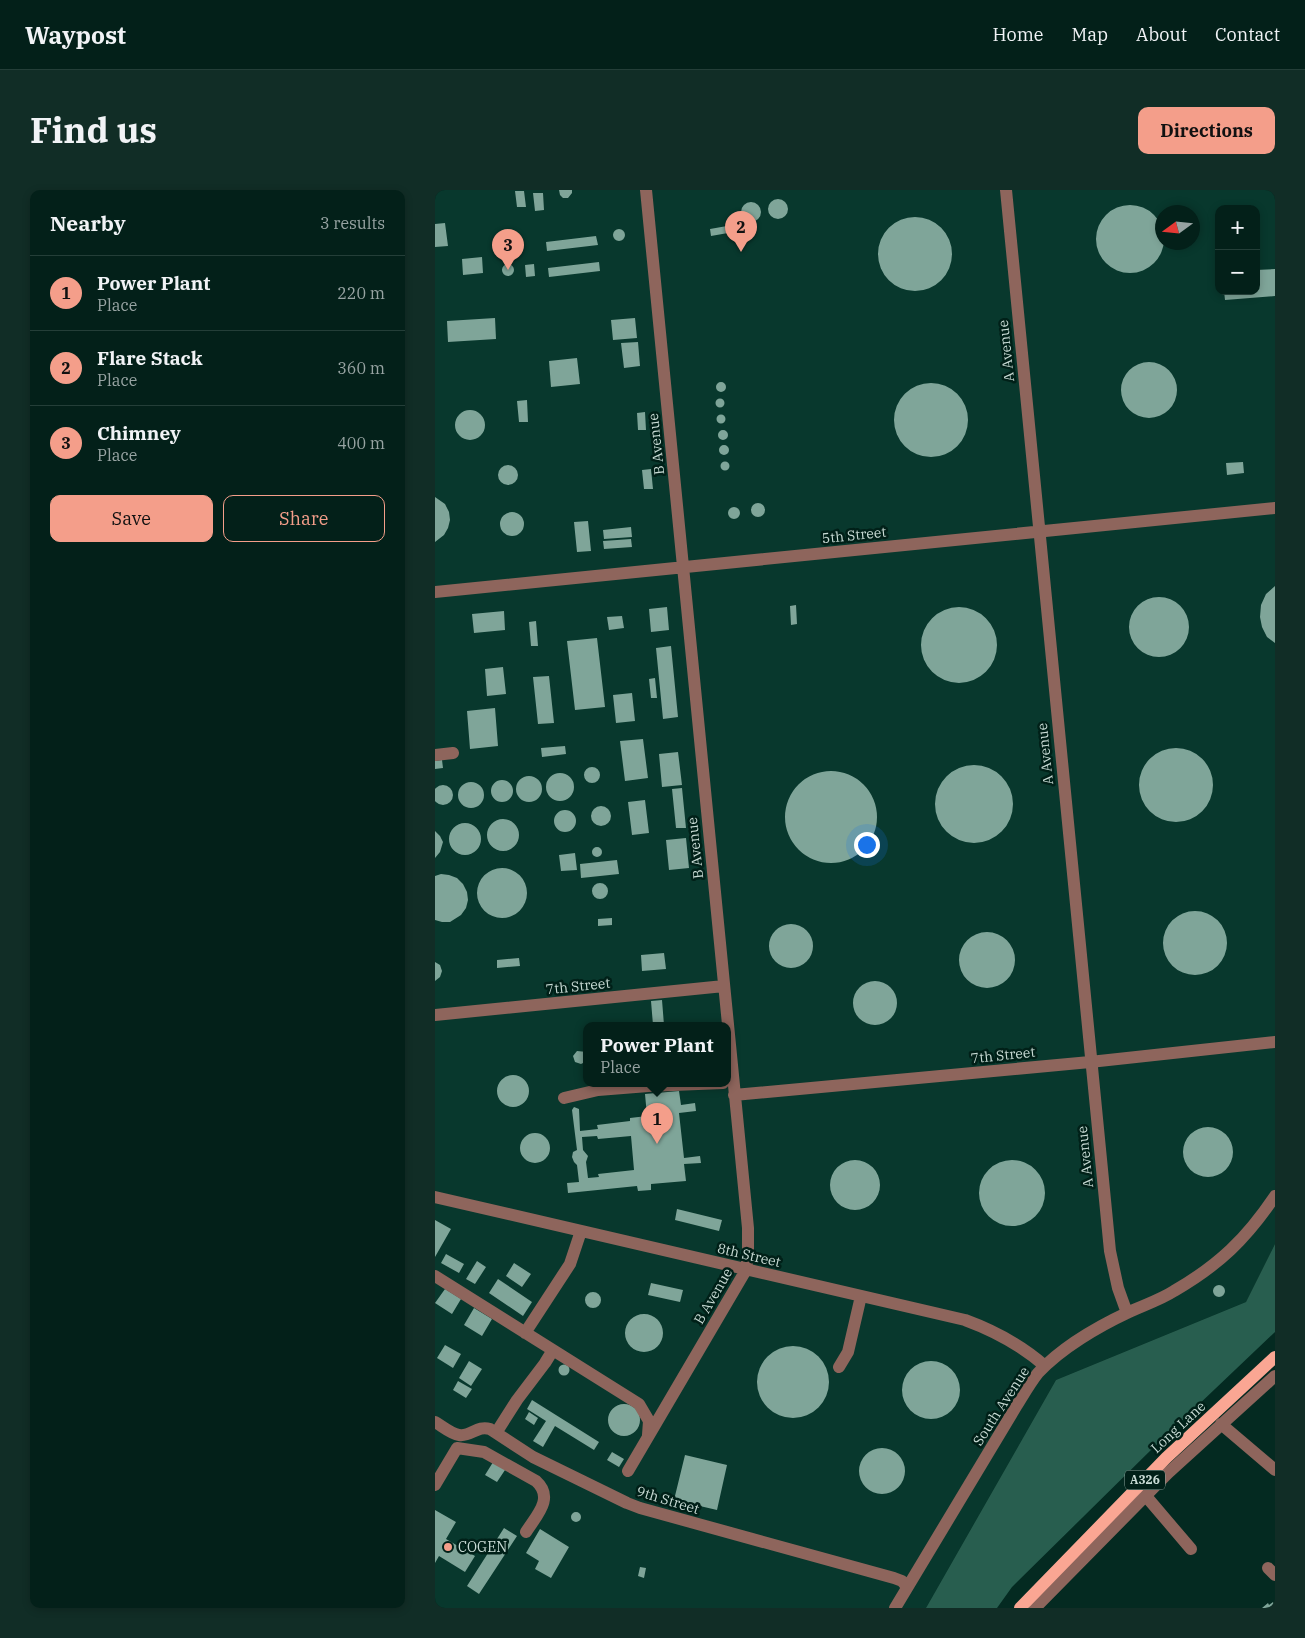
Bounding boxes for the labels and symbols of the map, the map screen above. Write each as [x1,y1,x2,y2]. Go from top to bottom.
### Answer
north arrow [1155,205,1200,250]
pin: 2 [725,211,757,252]
pin: 3 [492,229,524,270]
street label: A Avenue [994,319,1018,383]
street label: B Avenue [644,412,668,476]
street label: 5th Street [821,523,887,547]
street label: A Avenue [1033,722,1057,786]
street label: B Avenue [683,816,707,880]
your location [854,832,880,858]
street label: 7th Street [545,974,611,998]
street label: 7th Street [970,1043,1036,1067]
pin: 1 [641,1103,673,1144]
street label: A Avenue [1073,1125,1097,1189]
street label: 8th Street [715,1239,783,1271]
street label: B Avenue [690,1265,736,1327]
street label: South Avenue [969,1363,1033,1449]
street label: Long Lane [1147,1397,1209,1457]
road number: A326 [1125,1470,1165,1490]
street label: 9th Street [634,1482,702,1518]
place label: COGEN [458,1538,507,1556]
marker: COGEN [442,1541,454,1553]

